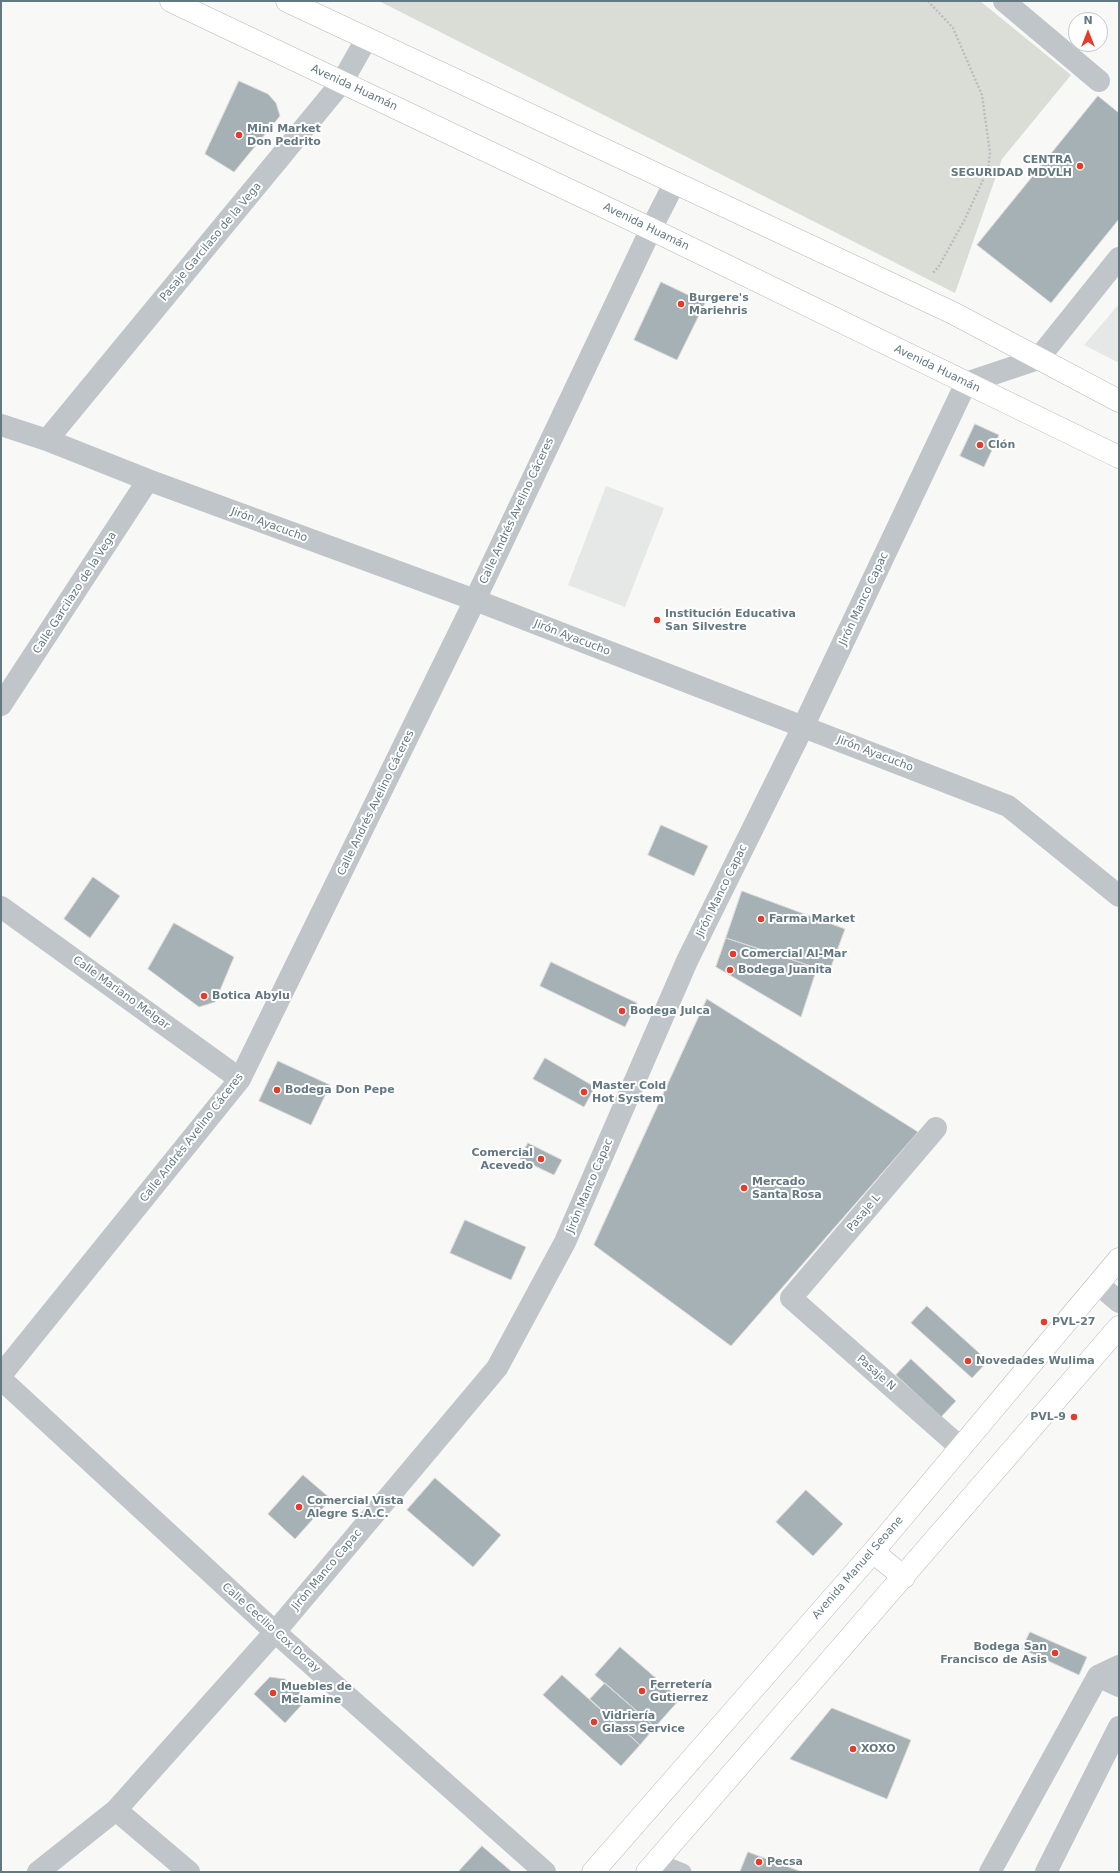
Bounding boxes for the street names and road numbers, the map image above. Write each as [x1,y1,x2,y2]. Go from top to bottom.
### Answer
street label: Avenida Huamán [309,62,399,114]
street label: Pasaje Garcilaso de la Vega [157,180,265,304]
street label: Avenida Huamán [601,201,691,253]
street label: Avenida Huamán [892,343,982,395]
street label: Calle Andrés Avelino Cáceres [477,436,557,586]
street label: Jirón Ayacucho [229,505,309,545]
street label: Calle Garcilazo de la Vega [31,529,119,657]
street label: Jirón Manco Capac [837,550,891,648]
street label: Jirón Ayacucho [532,617,612,659]
street label: Calle Andrés Avelino Cáceres [335,728,417,878]
street label: Jirón Ayacucho [835,733,915,775]
street label: Jirón Manco Capac [694,843,750,939]
street label: Calle Mariano Melgar [70,954,172,1032]
street label: Calle Andrés Avelino Cáceres [138,1071,246,1205]
street label: Jirón Manco Capac [564,1137,616,1235]
street label: Pasaje L [845,1192,883,1234]
street label: Pasaje N [854,1353,898,1393]
street label: Avenida Manuel Seoane [810,1514,906,1622]
street label: Jirón Manco Capac [289,1527,365,1613]
street label: Calle Cecilio Cox Doray [219,1580,323,1676]

